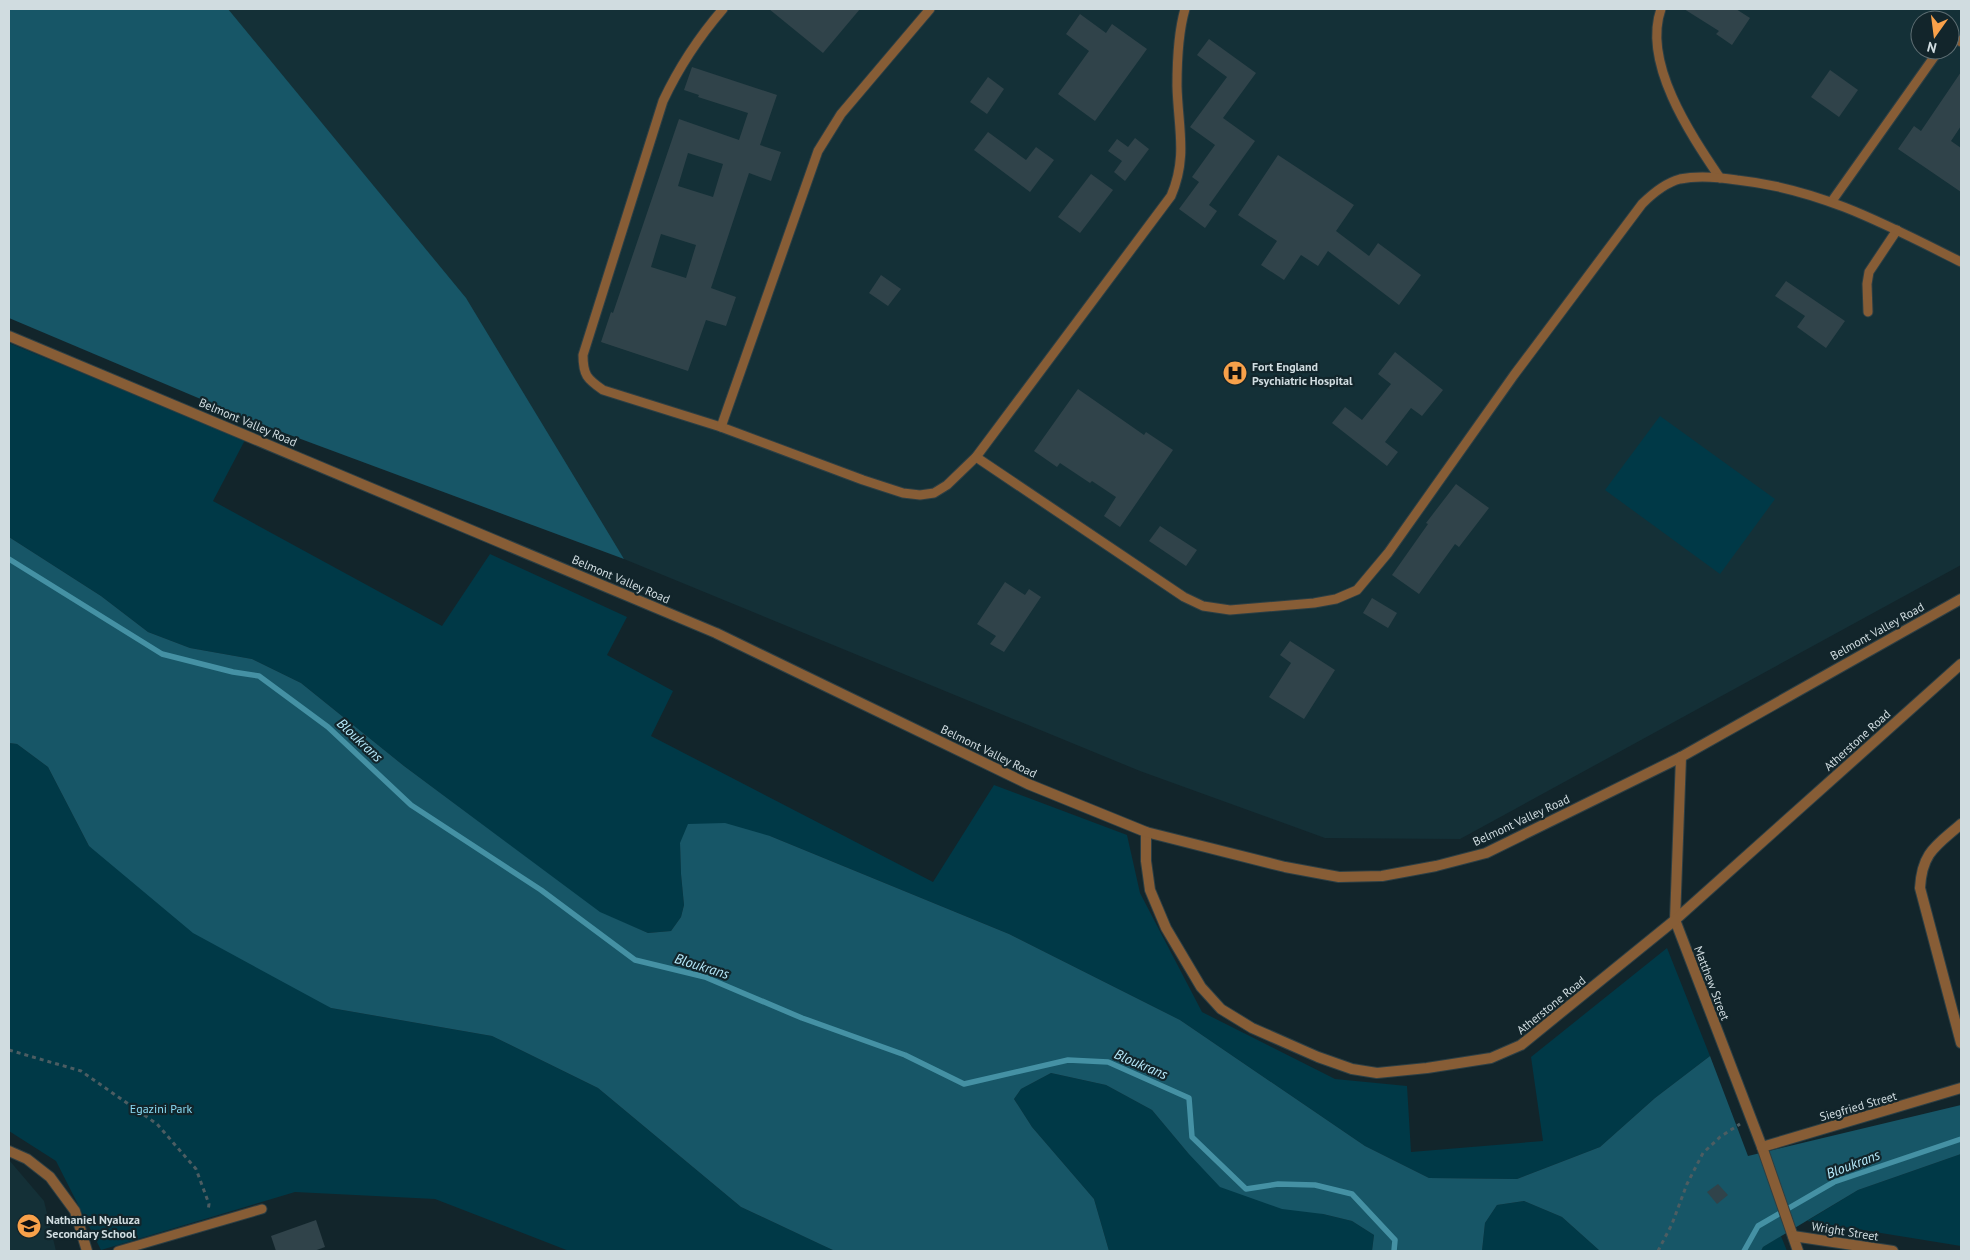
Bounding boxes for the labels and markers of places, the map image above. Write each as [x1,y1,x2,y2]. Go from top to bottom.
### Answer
place label: Fort England Psychiatric Hospital [1252,359,1353,388]
hospital icon: Fort England Psychiatric Hospital [1222,360,1248,386]
place label: Nathaniel Nyaluza Secondary School [46,1212,140,1241]
school or university icon: Nathaniel Nyaluza Secondary School [16,1213,42,1239]

